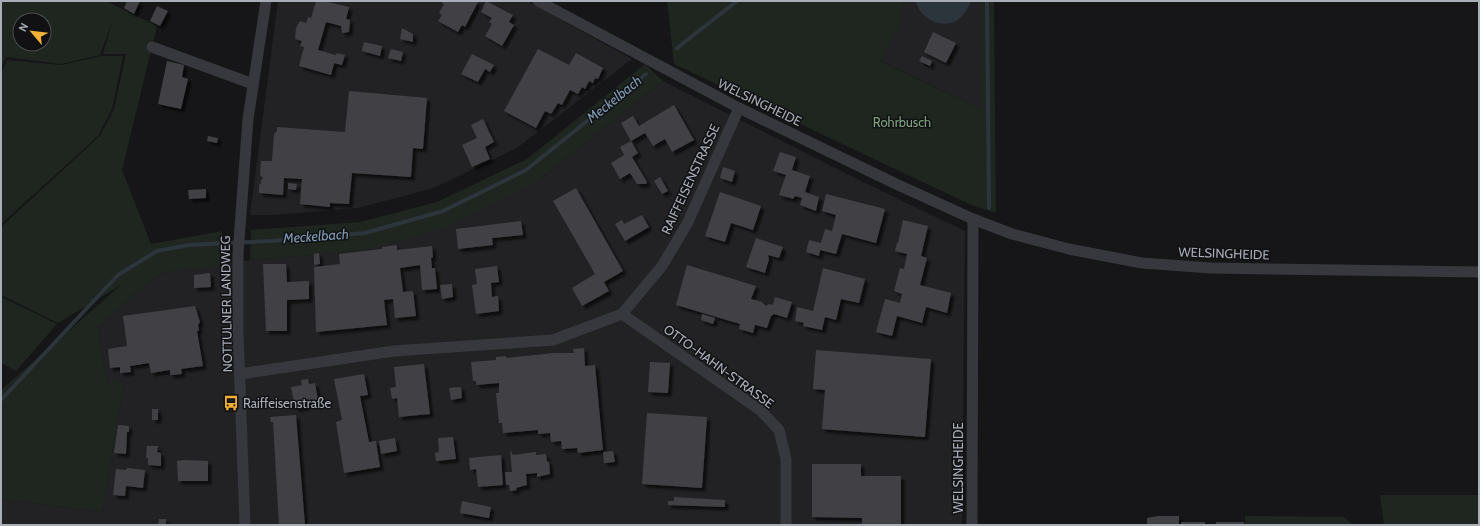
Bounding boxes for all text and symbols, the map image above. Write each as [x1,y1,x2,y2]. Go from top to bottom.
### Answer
north arrow [12,12,52,52]
text: N [15,21,31,34]
water label: Meckelbach [582,71,645,127]
street label: WELSINGHEIDE [716,75,804,129]
park label: Rohrbusch [873,114,931,130]
street label: RAIFFEISENSTRASSE [657,121,723,237]
water label: Meckelbach [282,225,349,247]
street label: NOTTULNER LANDWEG [217,235,235,373]
street label: WELSINGHEIDE [1178,243,1270,263]
street label: OTTO-HAHN-STRASSE [661,321,777,411]
bus stop icon: Raiffeisenstraße [222,394,240,412]
place label: Raiffeisenstraße [243,395,331,411]
street label: WELSINGHEIDE [950,422,966,514]

